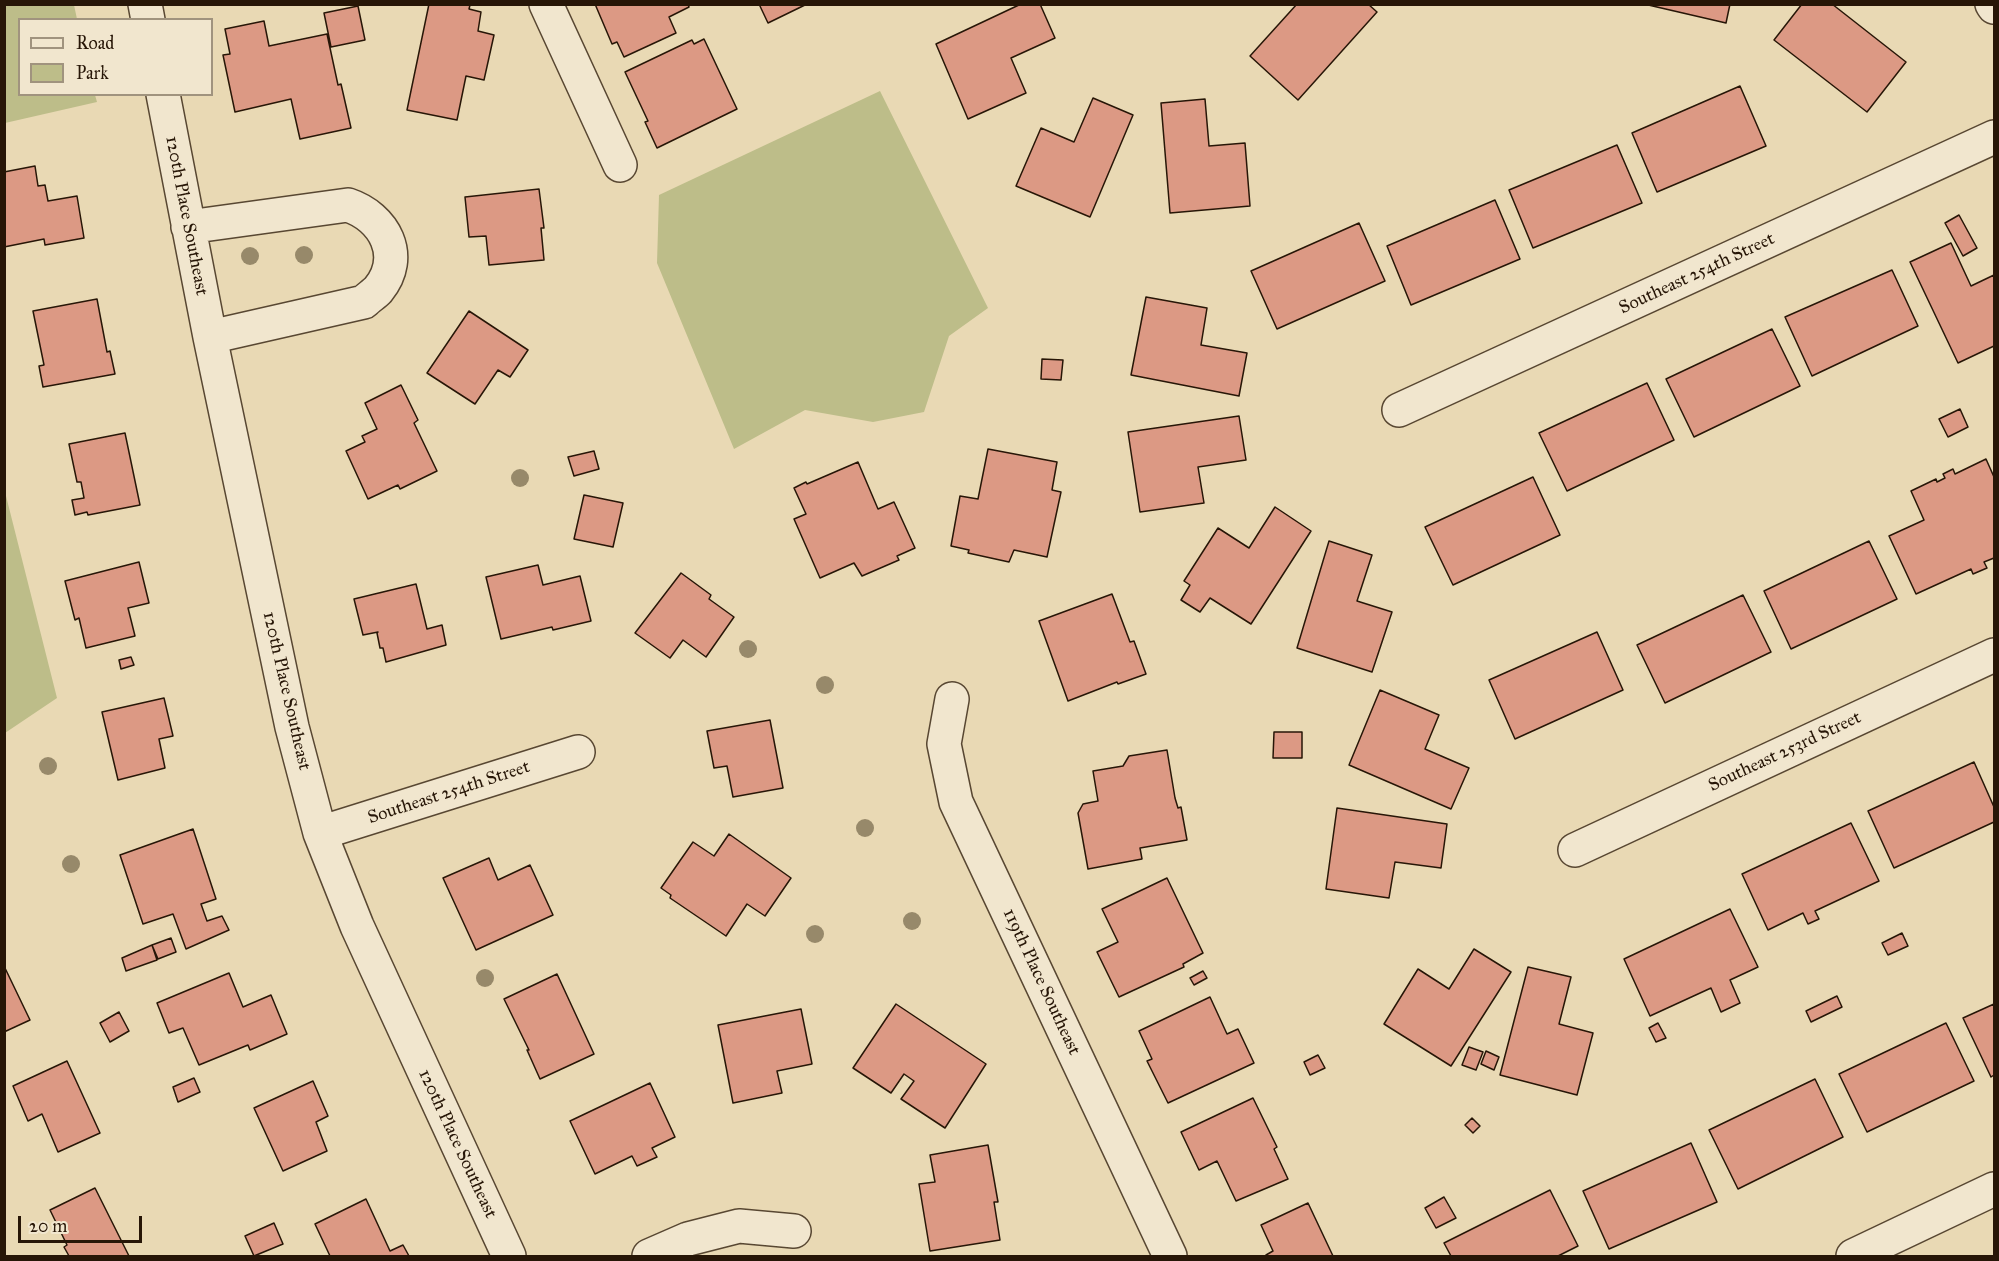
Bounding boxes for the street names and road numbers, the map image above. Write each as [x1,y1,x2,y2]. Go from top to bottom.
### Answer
street label: 120th Place Southeast [160,134,212,298]
street label: Southeast 254th Street [1616,228,1778,320]
street label: 120th Place Southeast [257,610,315,772]
street label: Southeast 253rd Street [1705,707,1865,797]
street label: Southeast 254th Street [365,757,533,829]
street label: 119th Place Southeast [998,905,1084,1059]
street label: 120th Place Southeast [413,1066,501,1222]

